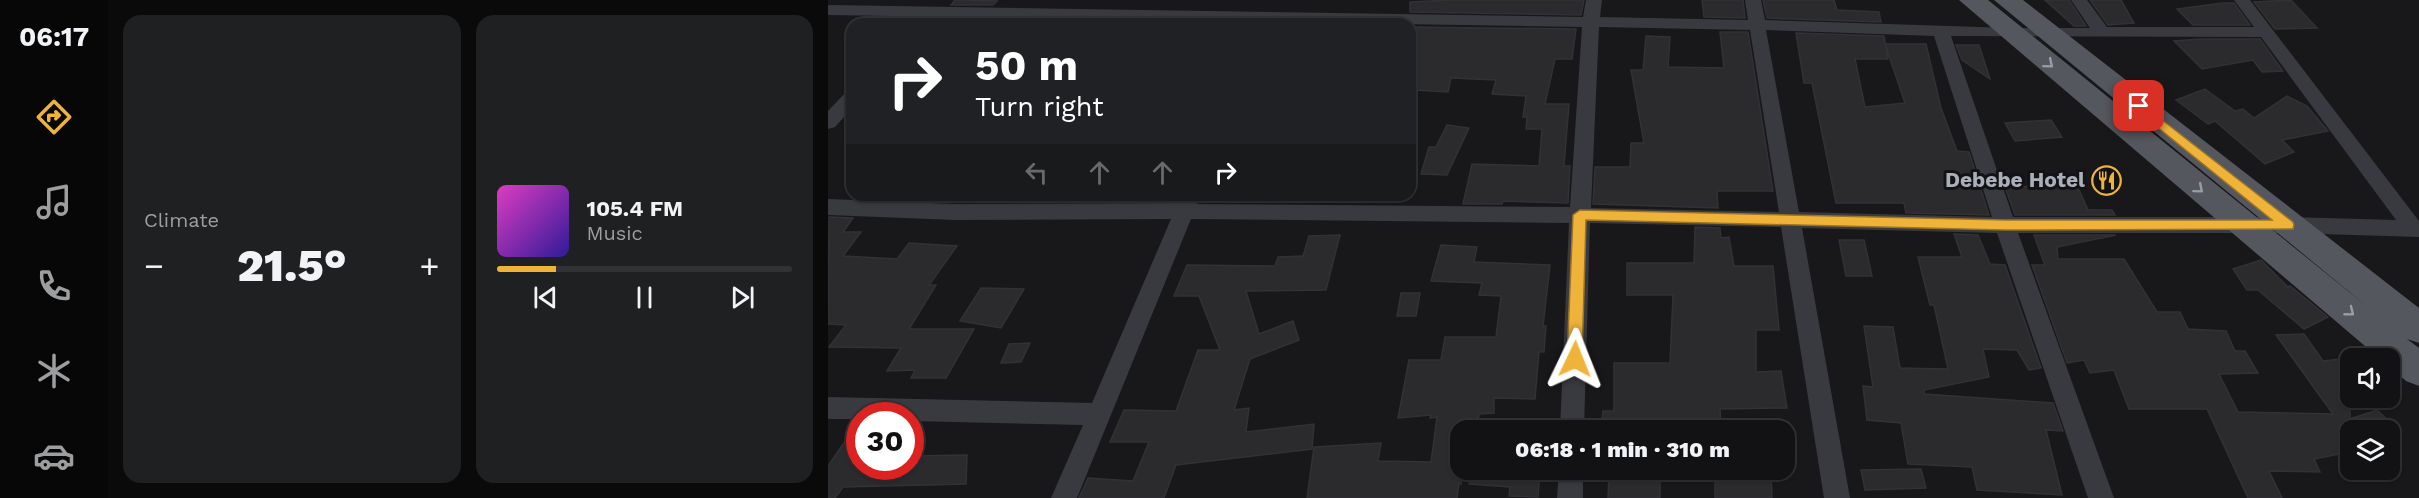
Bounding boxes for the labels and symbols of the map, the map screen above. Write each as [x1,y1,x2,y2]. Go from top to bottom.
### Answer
one-way arrow [2042,57,2053,68]
pin [2113,80,2164,131]
restaurant icon: Debebe Hotel [2090,164,2122,196]
place label: Debebe Hotel [1945,167,2085,192]
one-way arrow [2192,181,2203,192]
one-way arrow [2343,305,2354,316]
position arrow [1543,327,1607,391]
speed limit sign: 30 [846,402,924,480]

